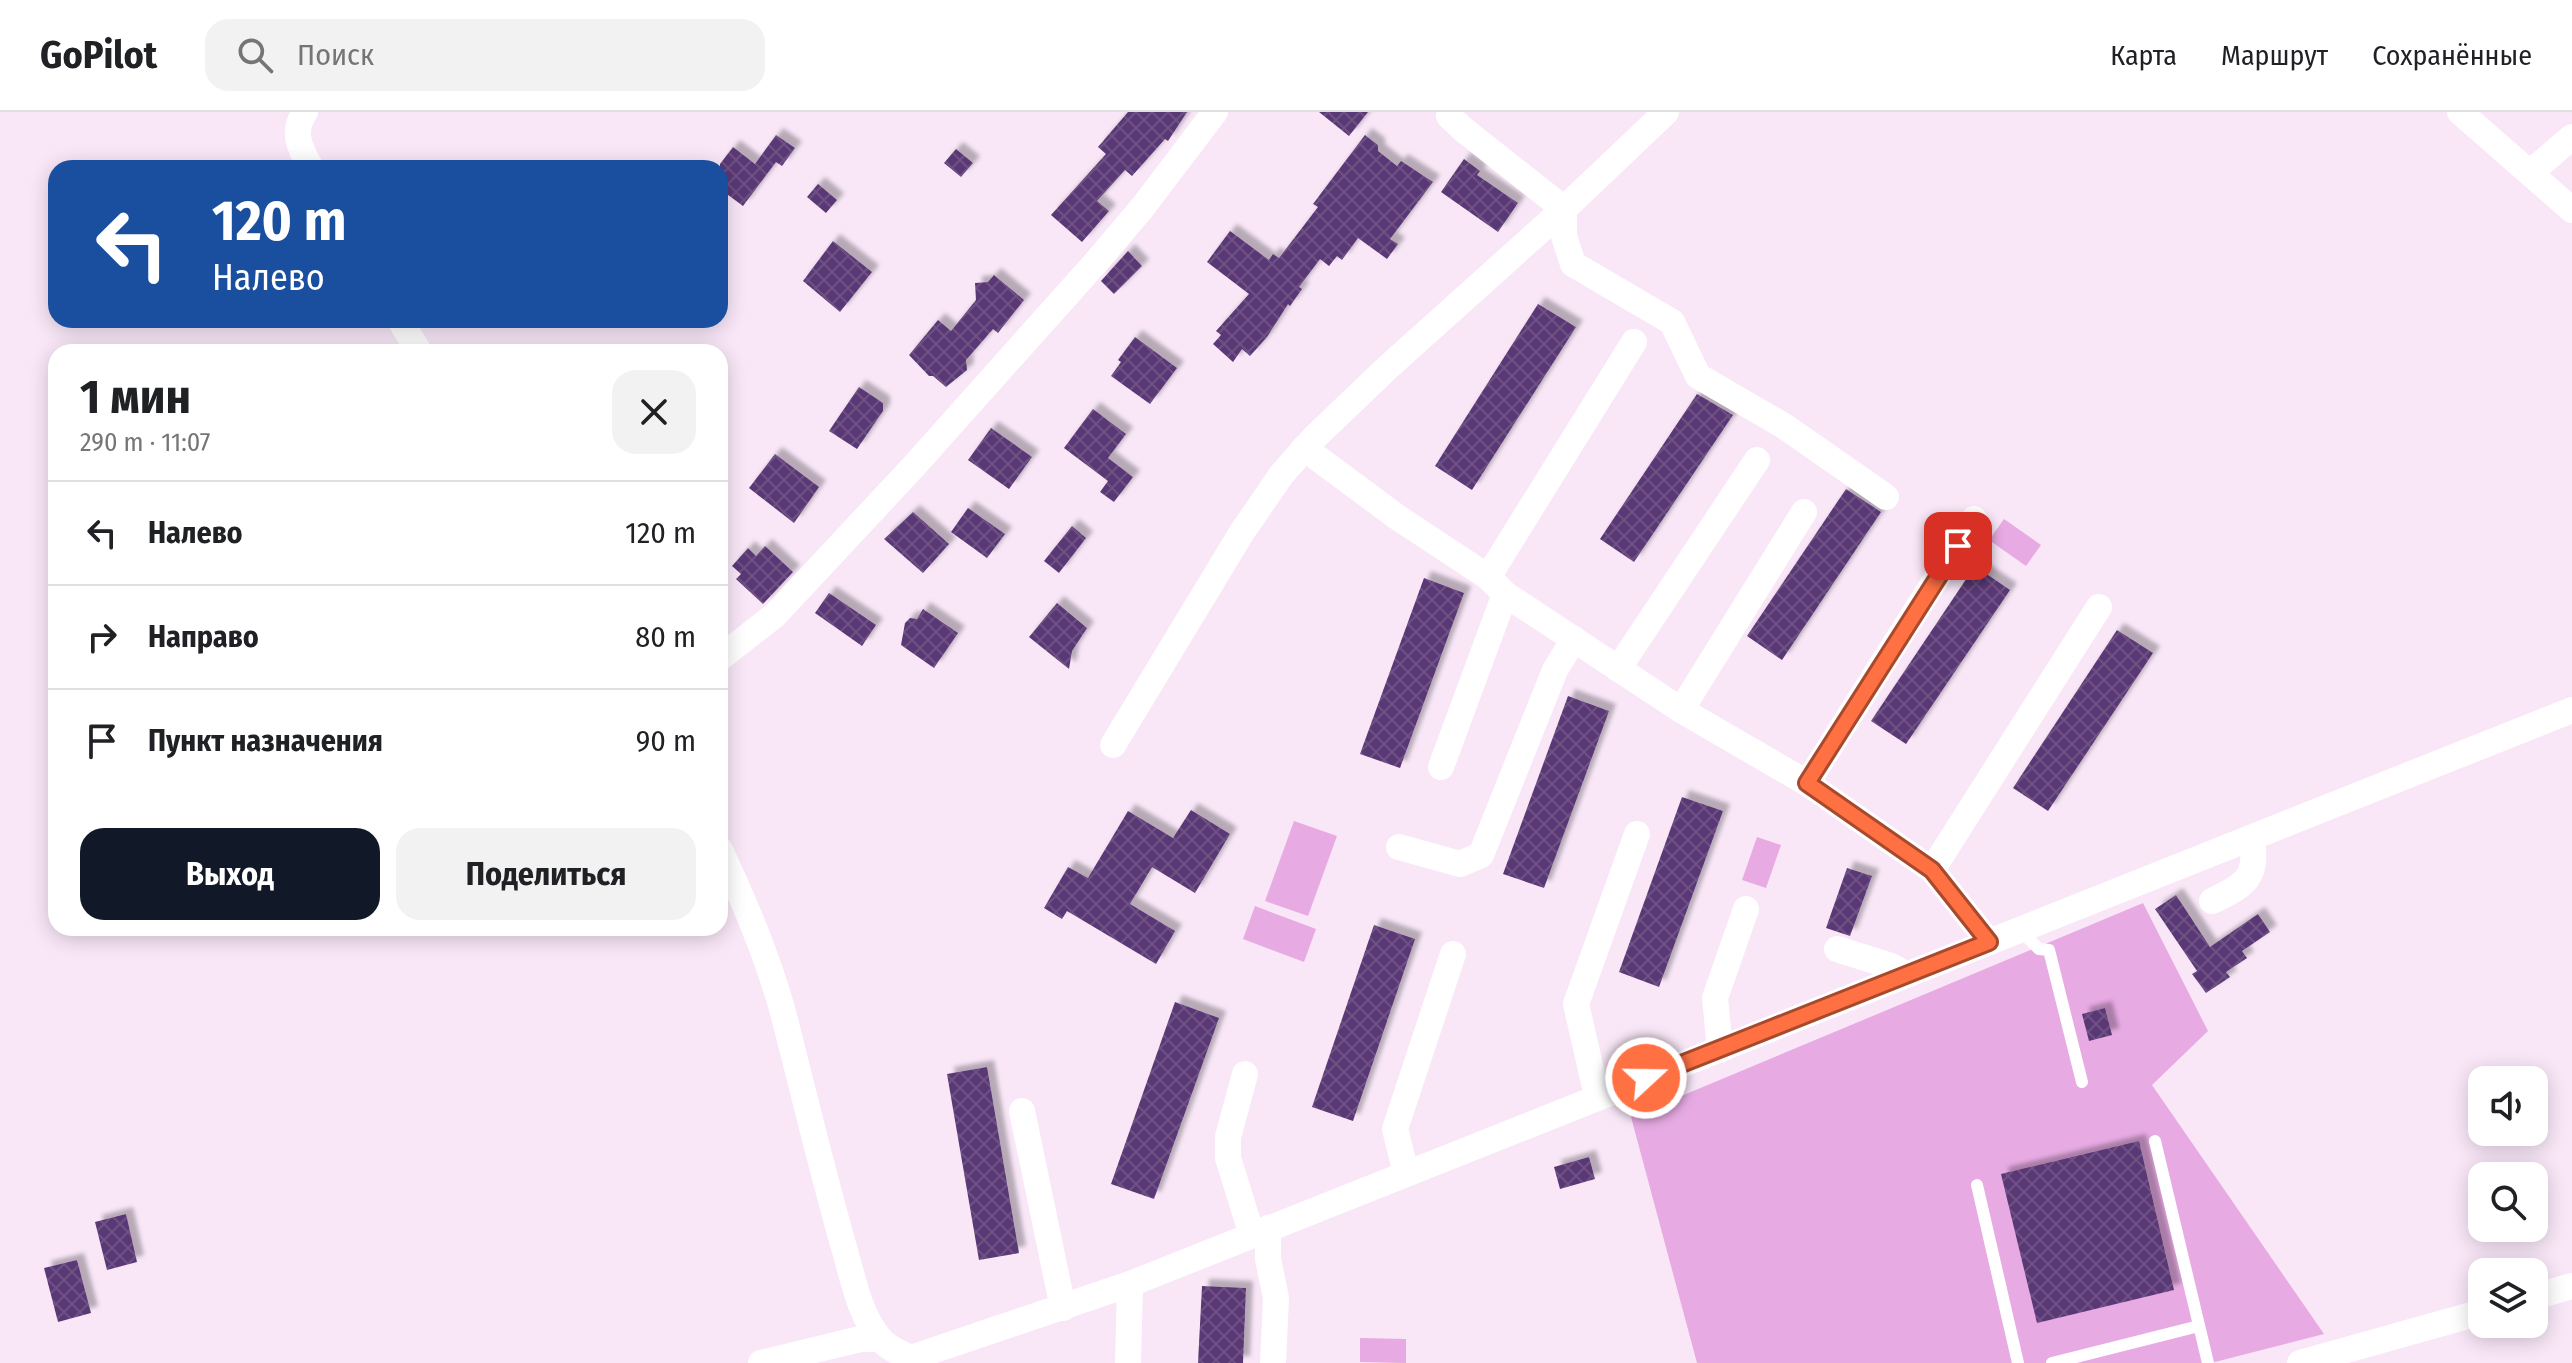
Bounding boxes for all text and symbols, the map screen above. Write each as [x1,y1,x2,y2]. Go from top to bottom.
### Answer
search box [205,19,765,91]
text: GoPilot [40,32,157,78]
icon: search [233,33,277,77]
text: Поиск [297,37,374,73]
text: Карта [2110,39,2177,72]
text: Маршрут [2221,39,2328,72]
text: Сохранённые [2372,39,2532,72]
text: 120 m [212,188,347,255]
icon: left [80,192,184,296]
text: Налево [212,256,325,300]
text: 1 мин [80,368,191,426]
button: close [612,370,696,454]
text: 290 m · 11:07 [80,427,210,458]
icon: left [80,511,124,555]
pin [1924,512,1992,580]
text: Налево [148,515,243,551]
text: 120 m [625,515,696,551]
icon: arrive [1936,524,1980,568]
icon: right [80,615,124,659]
text: Направо [148,619,259,655]
text: 80 m [635,619,696,655]
icon: arrive [80,719,124,763]
text: Пункт назначения [148,723,383,759]
text: 90 m [636,723,696,759]
button: Выход [80,828,380,920]
button: Поделиться [396,828,696,920]
position arrow [1604,1036,1688,1120]
map controls [2468,1066,2548,1338]
button: sound [2468,1066,2548,1146]
button: search [2468,1162,2548,1242]
button: layers [2468,1258,2548,1338]

